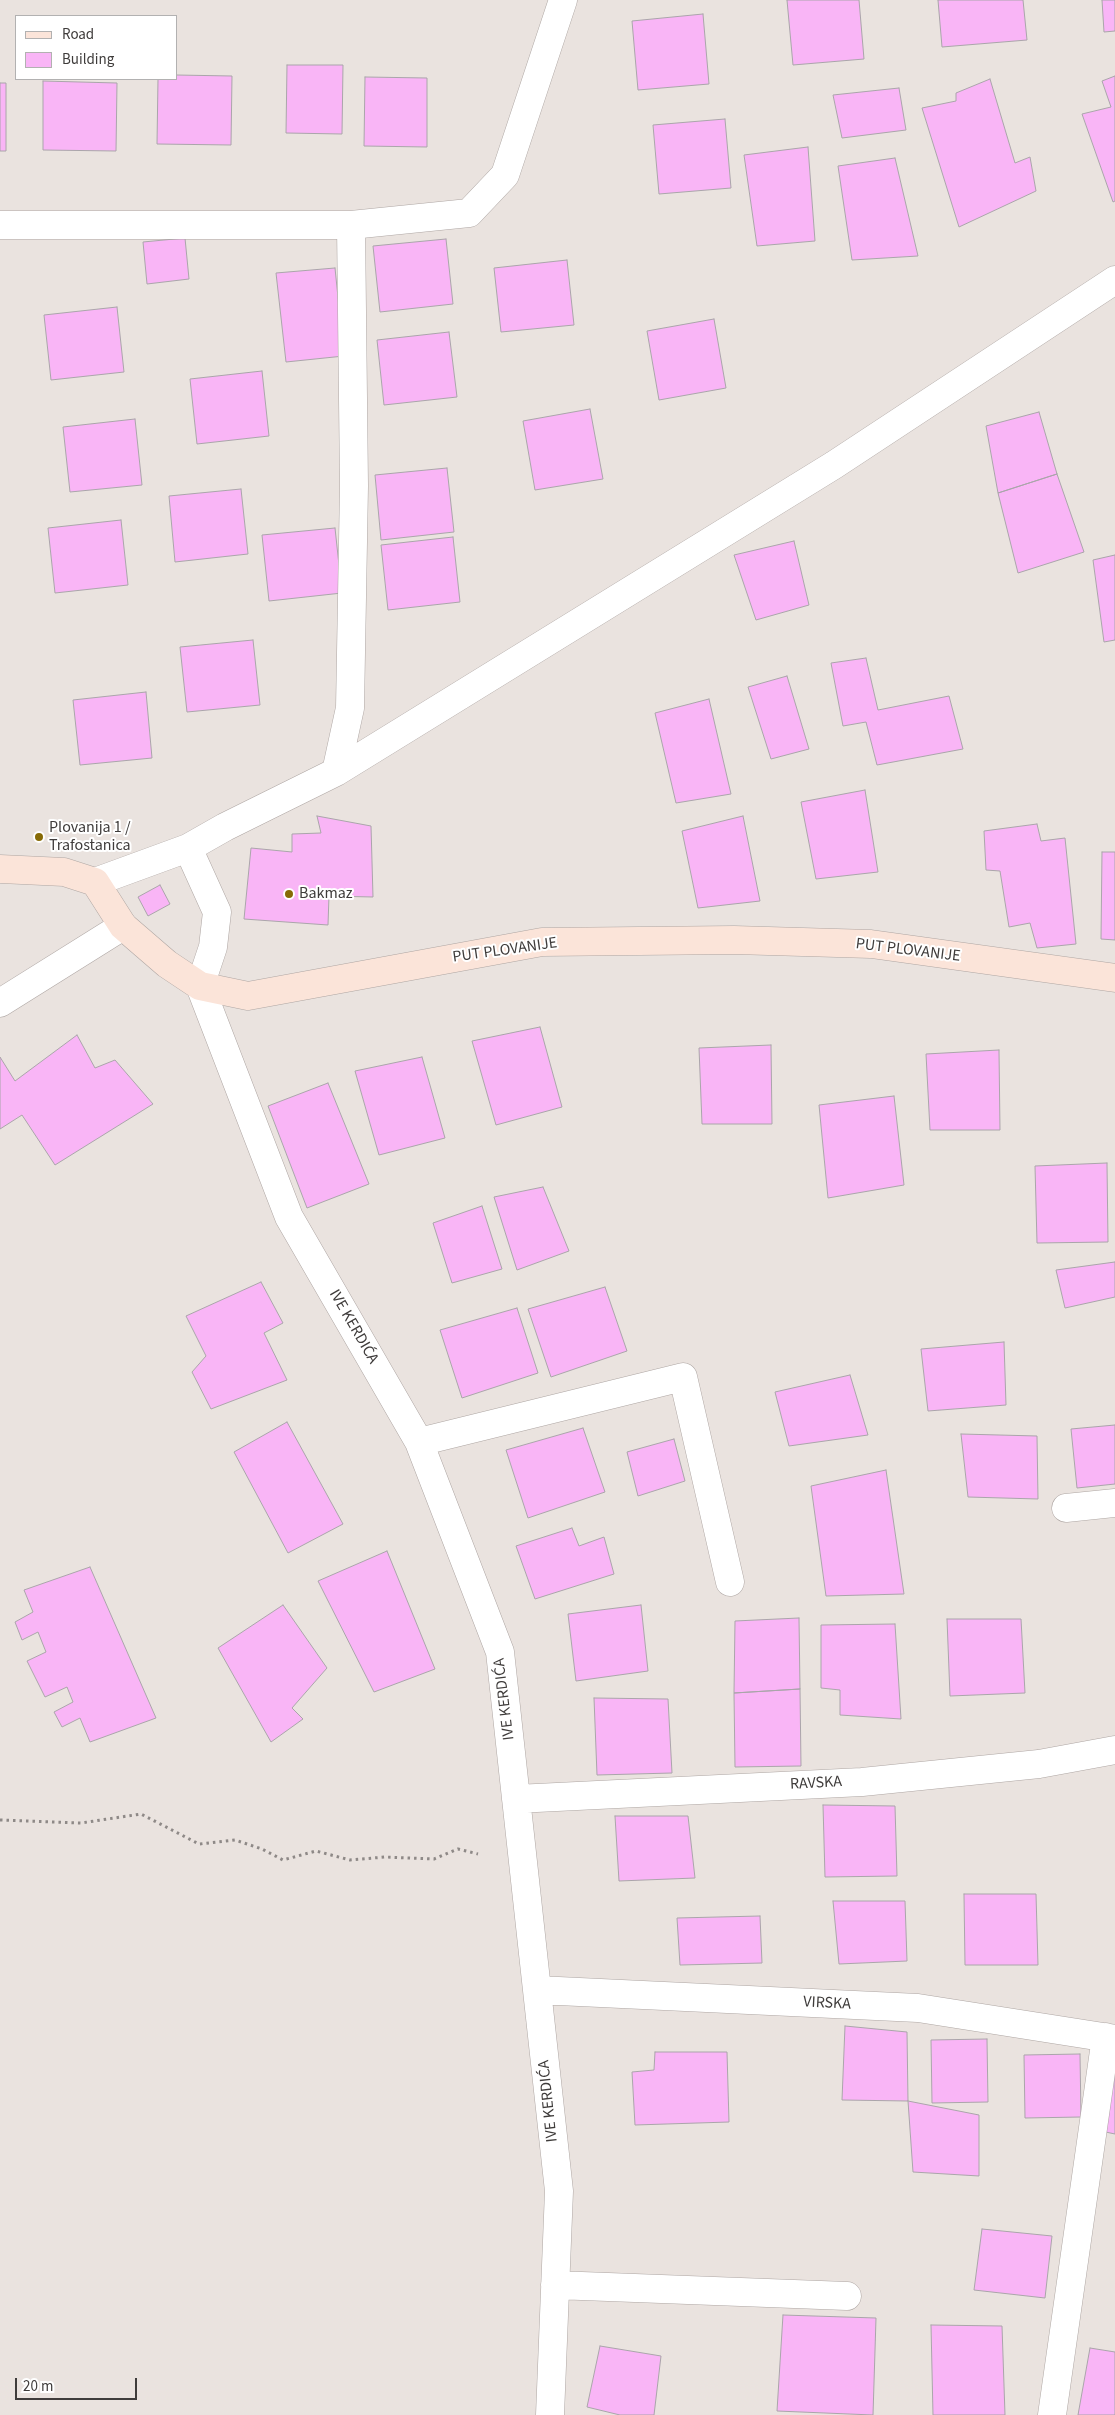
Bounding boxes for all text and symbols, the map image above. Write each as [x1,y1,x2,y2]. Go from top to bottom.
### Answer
legend [15,15,178,80]
text: Road [62,24,94,45]
text: Building [62,49,114,70]
place label: Plovanija 1 / Trafostanica [49,818,131,856]
marker: Plovanija 1 / Trafostanica [33,831,45,843]
place label: Bakmaz [299,884,353,904]
marker: Bakmaz [283,888,295,900]
street label: PUT PLOVANIJE [451,934,559,968]
street label: PUT PLOVANIJE [855,935,961,967]
street label: IVE KERDIĆA [324,1286,382,1368]
street label: IVE KERDIĆA [490,1657,520,1741]
street label: RAVSKA [790,1773,842,1795]
street label: VIRSKA [803,1993,851,2015]
street label: IVE KERDIĆA [535,2059,563,2143]
scale bar [18,2368,140,2400]
text: 20 m [23,2376,53,2397]

